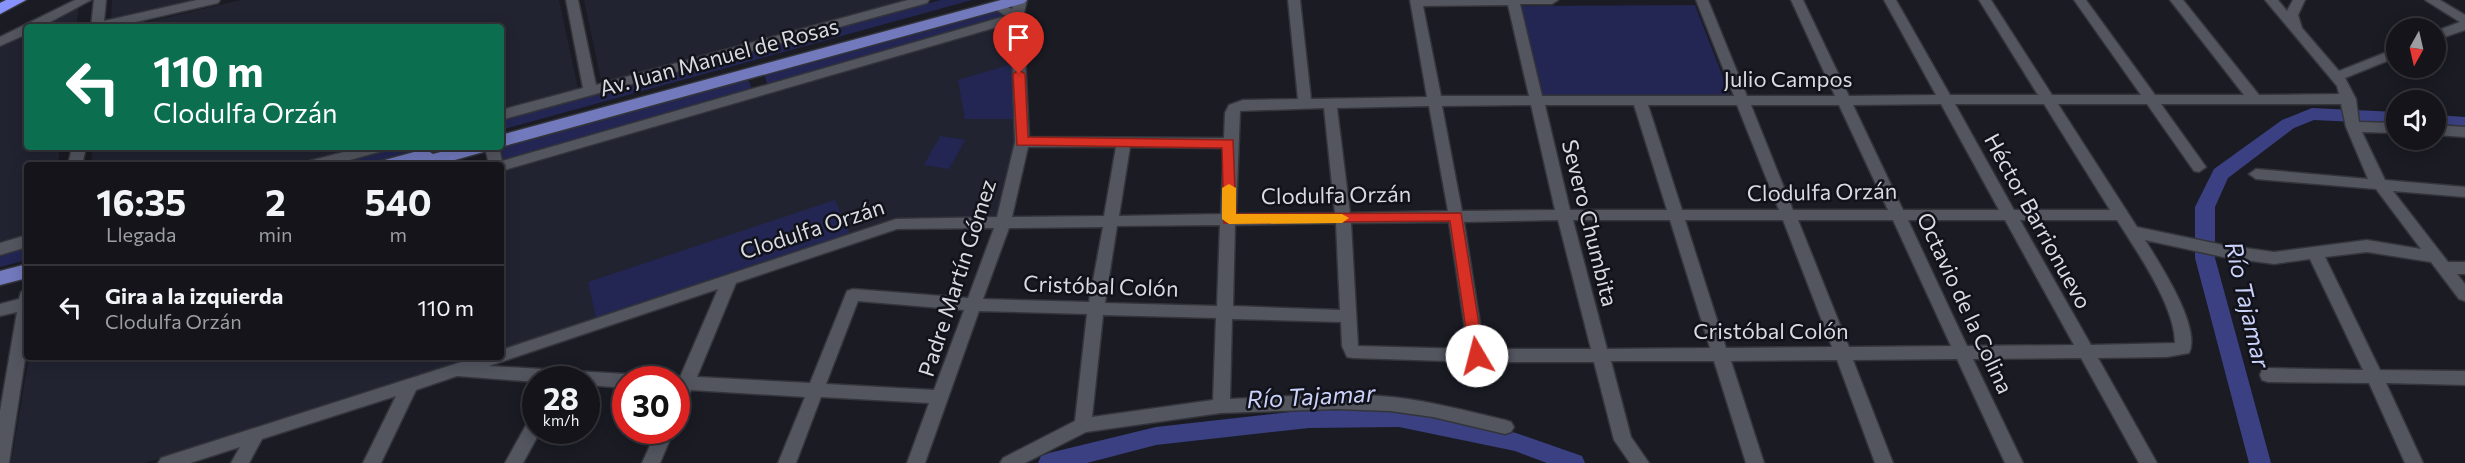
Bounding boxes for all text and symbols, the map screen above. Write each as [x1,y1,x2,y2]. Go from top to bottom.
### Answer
street label: Av. Juan Manuel de Rosas [596,12,841,101]
pin [993,12,1044,74]
north arrow [2386,18,2446,78]
map controls [2386,18,2446,150]
icon: arrive [1002,21,1035,54]
text: 110 m [153,44,264,96]
icon: left [54,48,132,126]
street label: Julio Campos [1723,65,1853,92]
button: sound [2386,90,2446,150]
text: Clodulfa Orzán [153,96,337,129]
street label: Héctor Barrionuevo [1979,128,2098,313]
street label: Severo Chumbita [1557,137,1624,309]
street label: Padre Martín Gómez [912,176,1001,380]
street label: Clodulfa Orzán [1747,177,1897,206]
text: 16:35 [96,179,186,223]
text: 2 [265,179,286,223]
text: 540 [365,179,432,223]
street label: Clodulfa Orzán [1261,180,1411,209]
street label: Clodulfa Orzán [736,192,887,265]
street label: Octavio de la Colina [1912,208,2019,398]
text: Llegada [106,222,176,246]
text: min [258,222,293,246]
text: m [390,222,407,246]
water label: Río Tajamar [2220,239,2277,372]
street label: Cristóbal Colón [1023,269,1179,302]
text: Gira a la izquierda [105,282,283,309]
icon: left [54,291,87,324]
text: 110 m [417,294,474,321]
text: Clodulfa Orzán [105,309,242,333]
street label: Cristóbal Colón [1693,317,1849,344]
position arrow [1445,324,1509,388]
speed limit sign: 30 [612,366,690,444]
water label: Río Tajamar [1246,378,1377,413]
text: 28 [543,379,579,416]
text: km/h [543,411,579,429]

